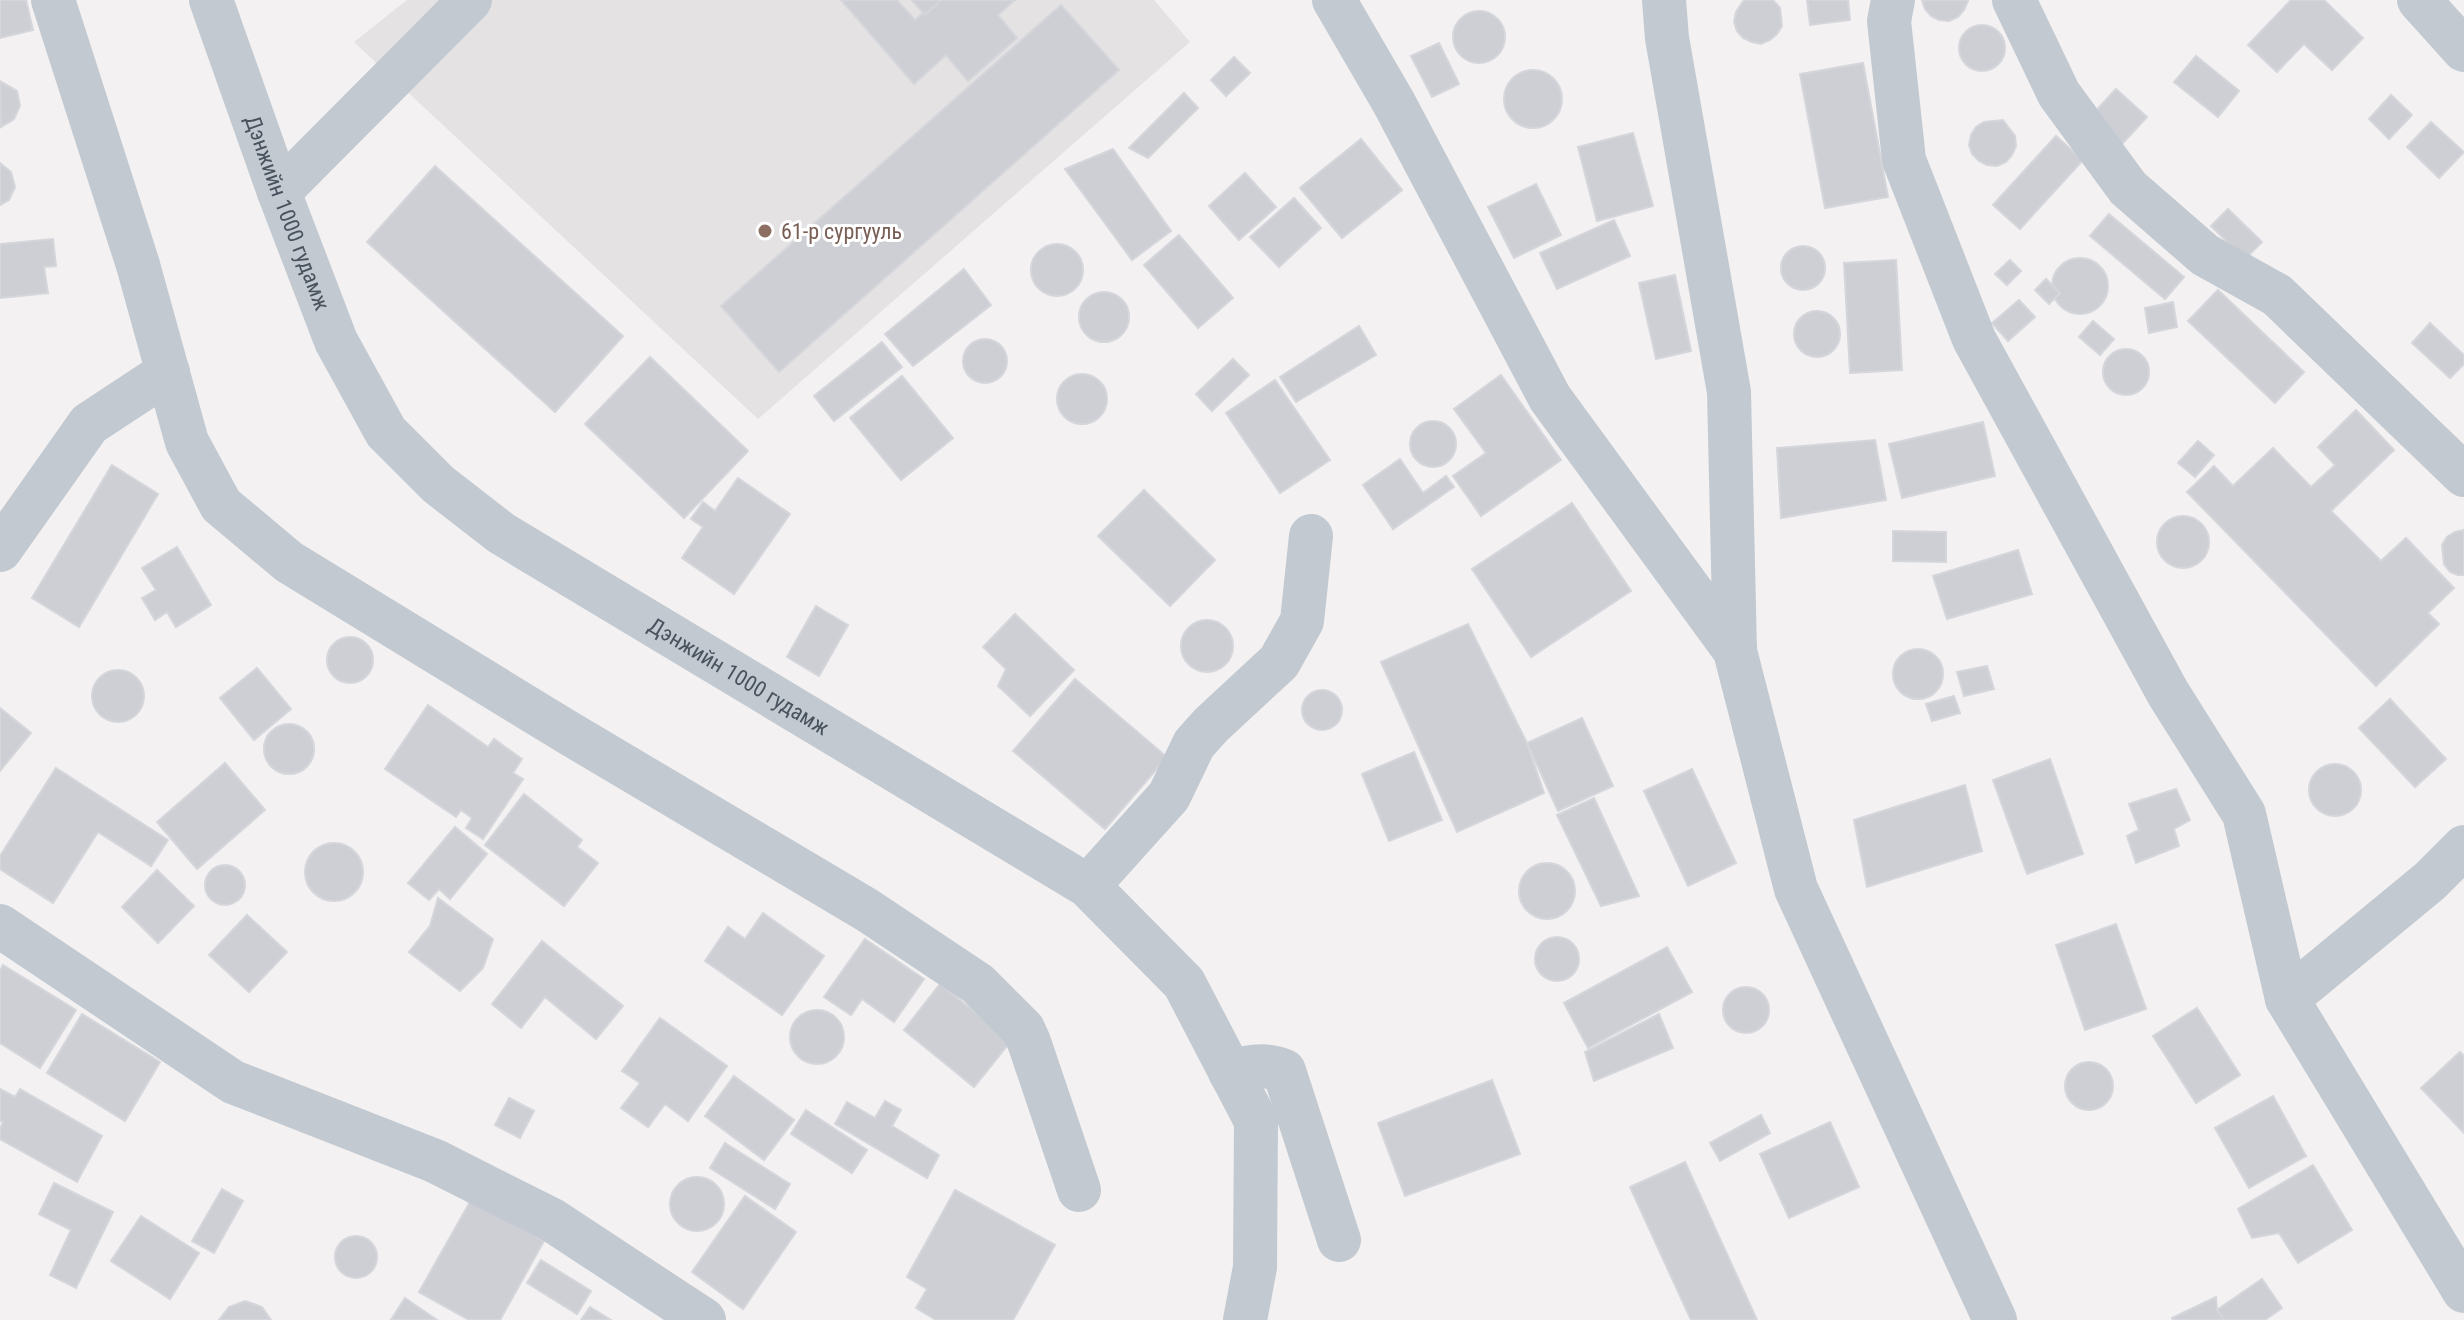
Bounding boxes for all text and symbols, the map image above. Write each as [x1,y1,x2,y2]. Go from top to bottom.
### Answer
street label: Дэнжийн 1000 гудамж [240,112,336,314]
place label: 61-р сургууль [781,219,902,244]
marker: 61-р сургууль [756,222,774,240]
street label: Дэнжийн 1000 гудамж [644,612,834,740]

